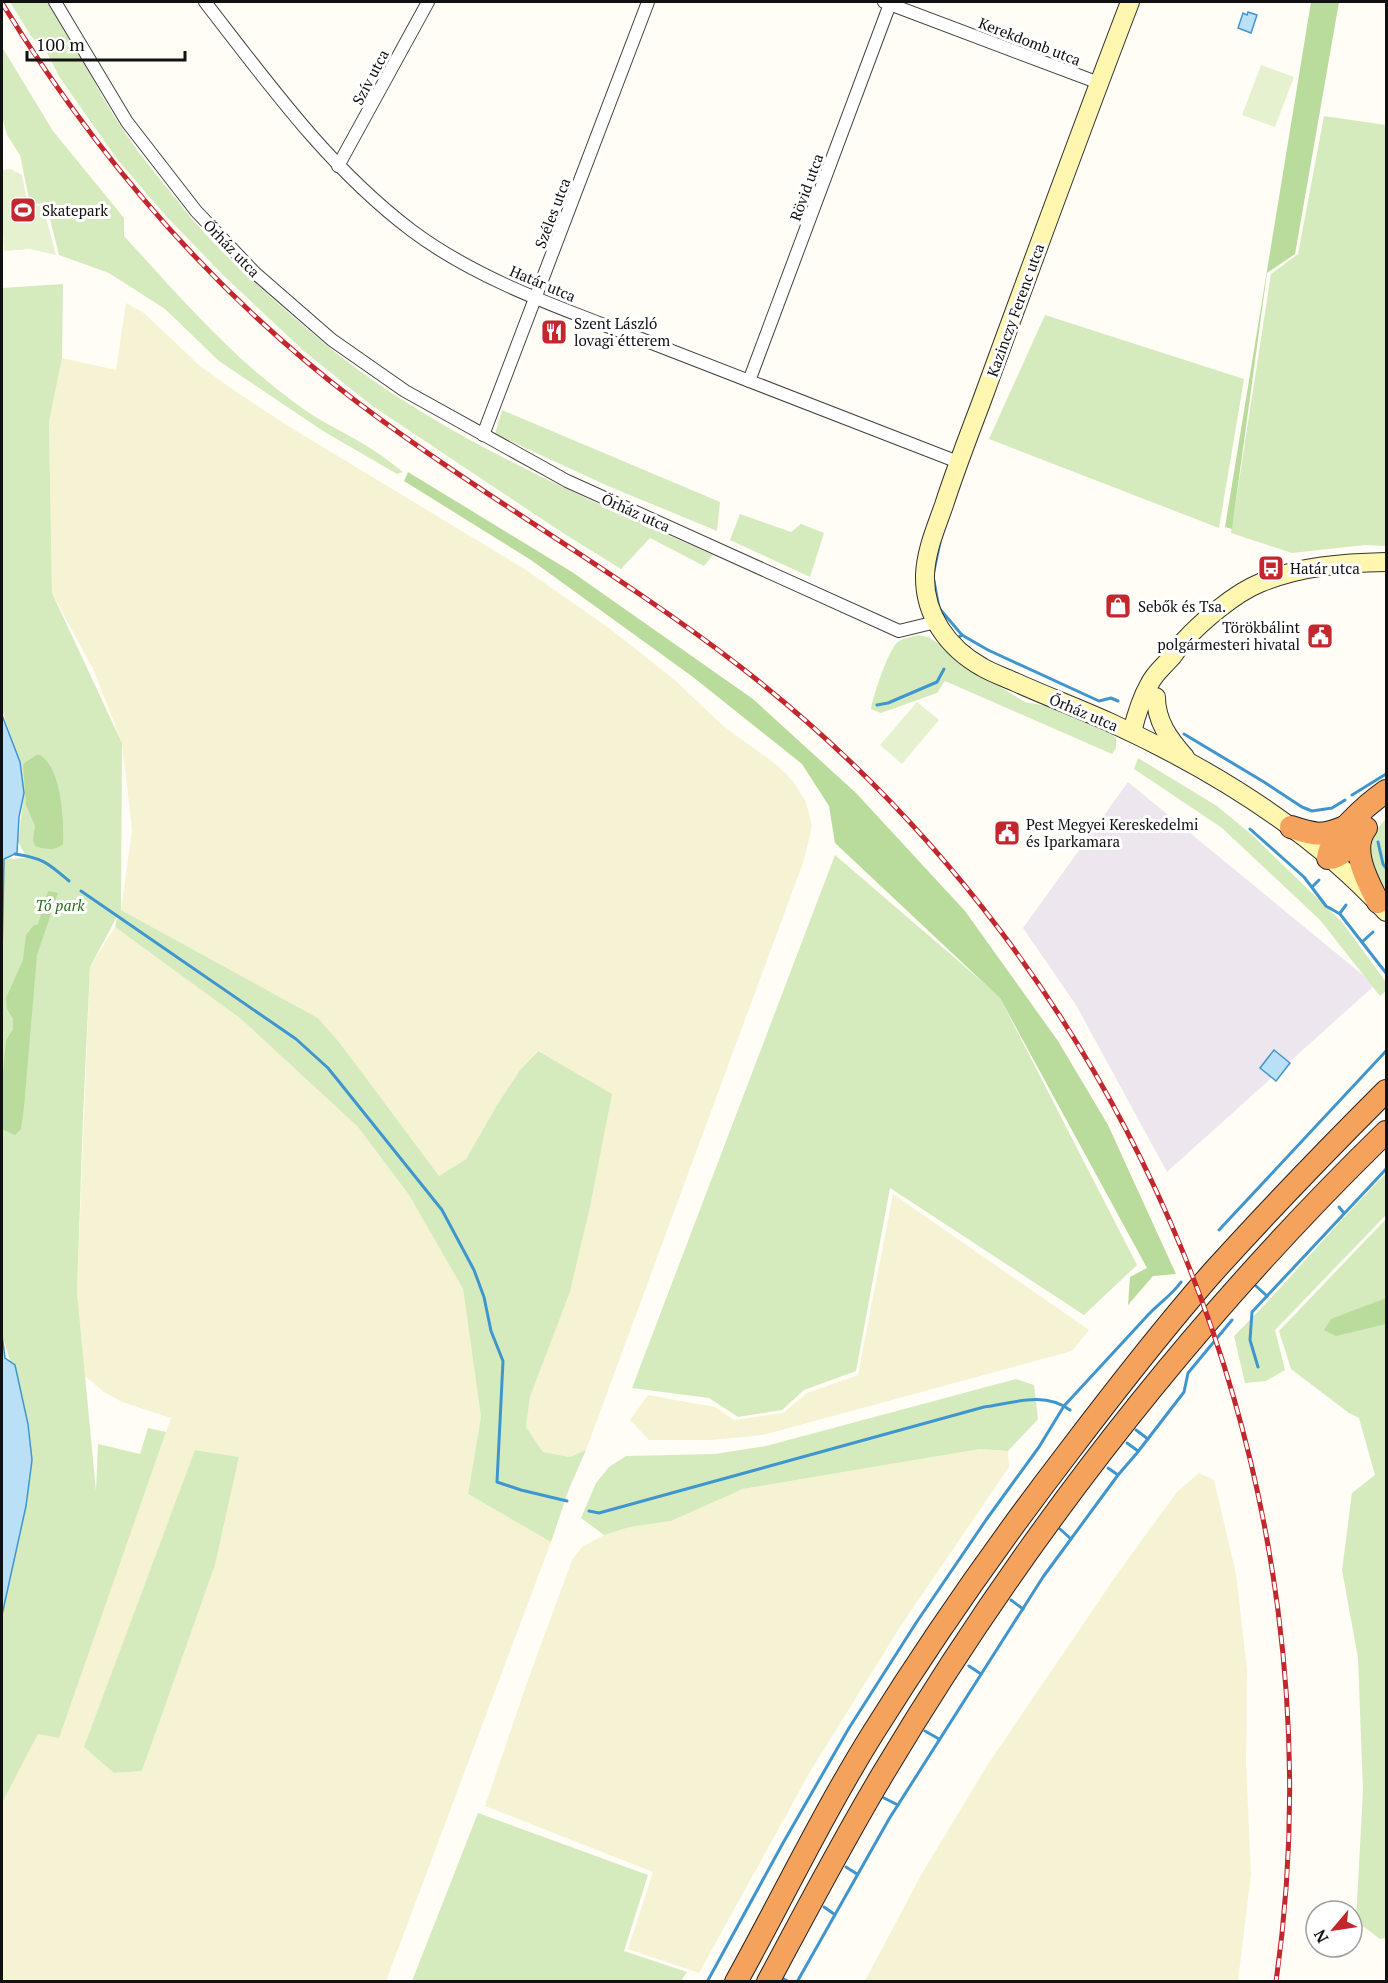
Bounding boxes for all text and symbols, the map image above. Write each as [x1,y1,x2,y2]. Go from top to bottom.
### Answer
street label: Kerekdomb utca [976,12,1084,70]
scale bar [27,24,184,62]
text: 100 m [36,32,85,56]
street label: Szív utca [347,46,393,108]
street label: Rövid utca [785,150,828,223]
street label: Széles utca [529,175,575,251]
sports icon: Skatepark [8,195,38,225]
place label: Skatepark [42,200,108,220]
street label: Őrház utca [199,215,265,281]
street label: Kazinczy Ferenc utca [982,240,1049,379]
street label: Határ utca [507,260,579,306]
place label: Szent László lovagi étterem [574,313,670,350]
restaurant icon: Szent László lovagi étterem [539,317,569,347]
street label: Őrház utca [599,488,674,536]
bus stop icon: Határ utca [1256,553,1286,583]
place label: Határ utca [1290,558,1360,578]
shop icon: Sebők és Tsa. [1103,591,1133,621]
place label: Sebők és Tsa. [1138,596,1226,616]
place label: Törökbálint polgármesteri hivatal [1157,617,1300,654]
public building icon: Törökbálint polgármesteri hivatal [1305,621,1335,651]
street label: Őrház utca [1047,689,1122,736]
place label: Pest Megyei Kereskedelmi és Iparkamara [1026,814,1198,851]
public building icon: Pest Megyei Kereskedelmi és Iparkamara [992,818,1022,848]
park label: Tó park [36,895,85,915]
north arrow [1304,1899,1364,1959]
text: N [1308,1926,1333,1947]

